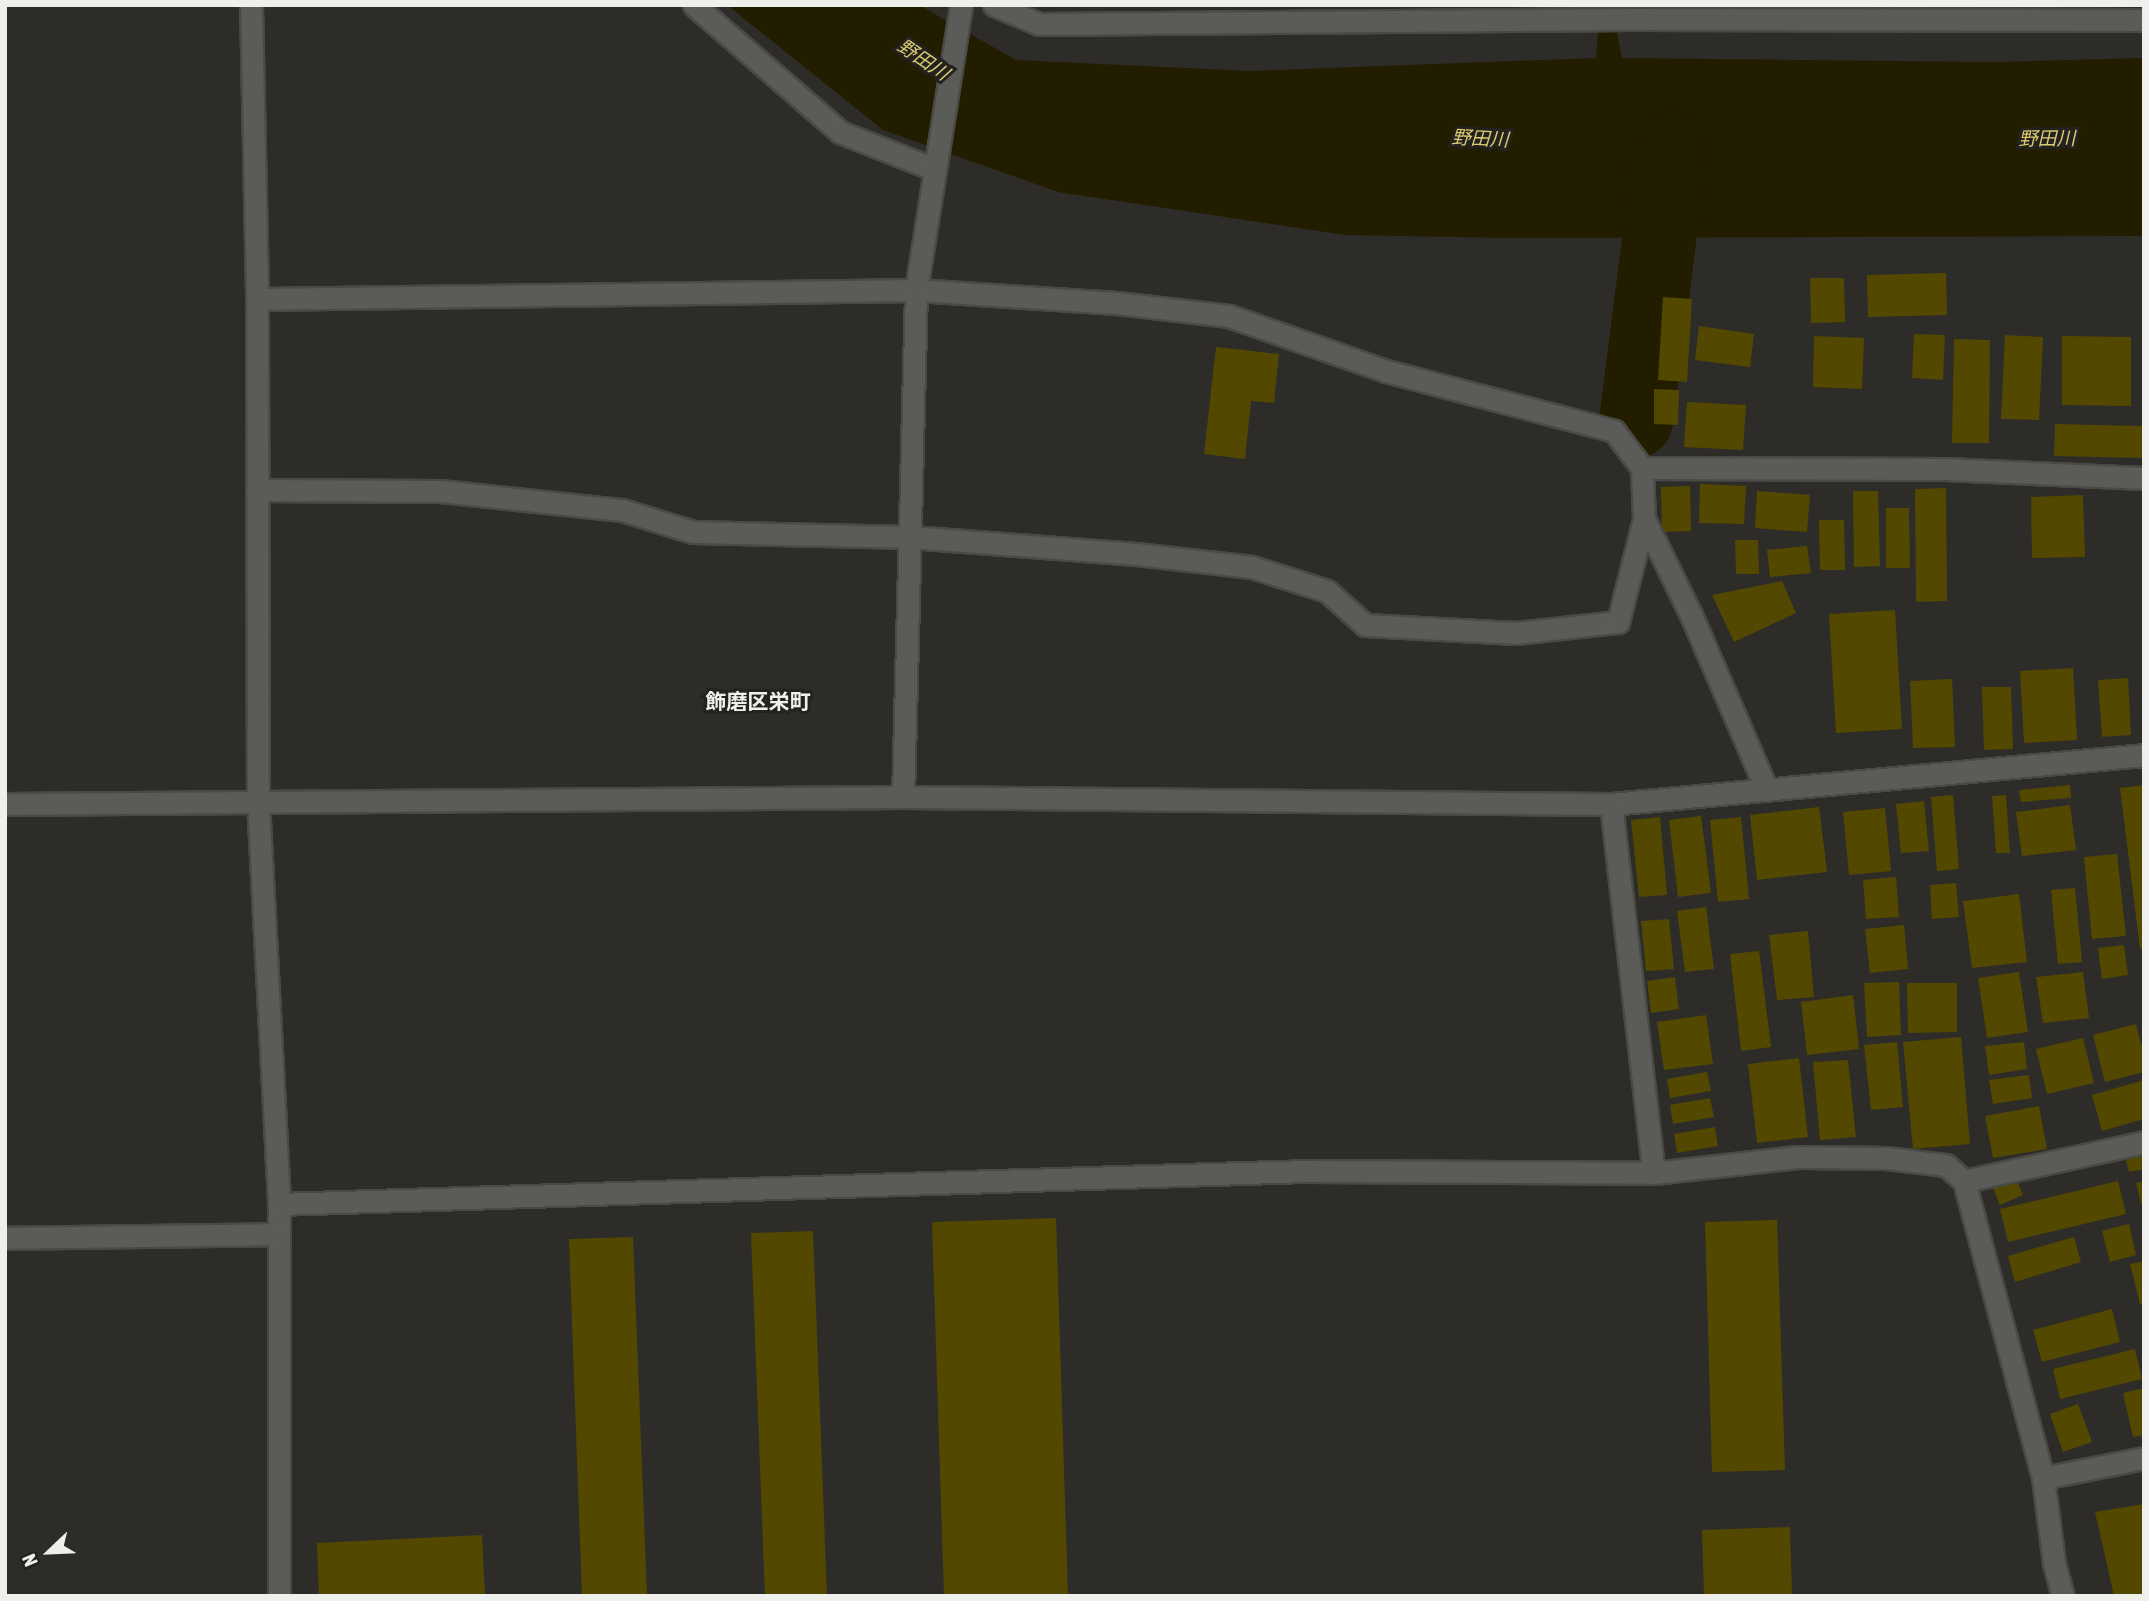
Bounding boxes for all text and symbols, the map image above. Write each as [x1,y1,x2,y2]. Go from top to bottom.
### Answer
water label: 野田川 [893,35,953,85]
water label: 野田川 [1451,126,1509,152]
water label: 野田川 [2018,127,2076,151]
district label: 飾磨区栄町 [706,688,810,714]
north arrow [14,1517,84,1587]
text: N [17,1551,42,1570]

